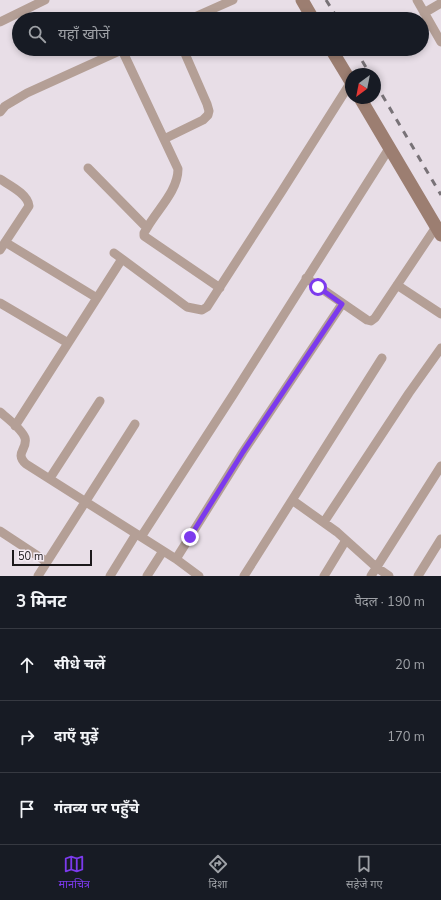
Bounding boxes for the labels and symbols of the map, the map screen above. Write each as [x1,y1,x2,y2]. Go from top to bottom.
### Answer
north arrow [345,68,381,104]
route start [309,278,327,296]
route end [181,528,199,546]
scale bar [12,548,92,567]

